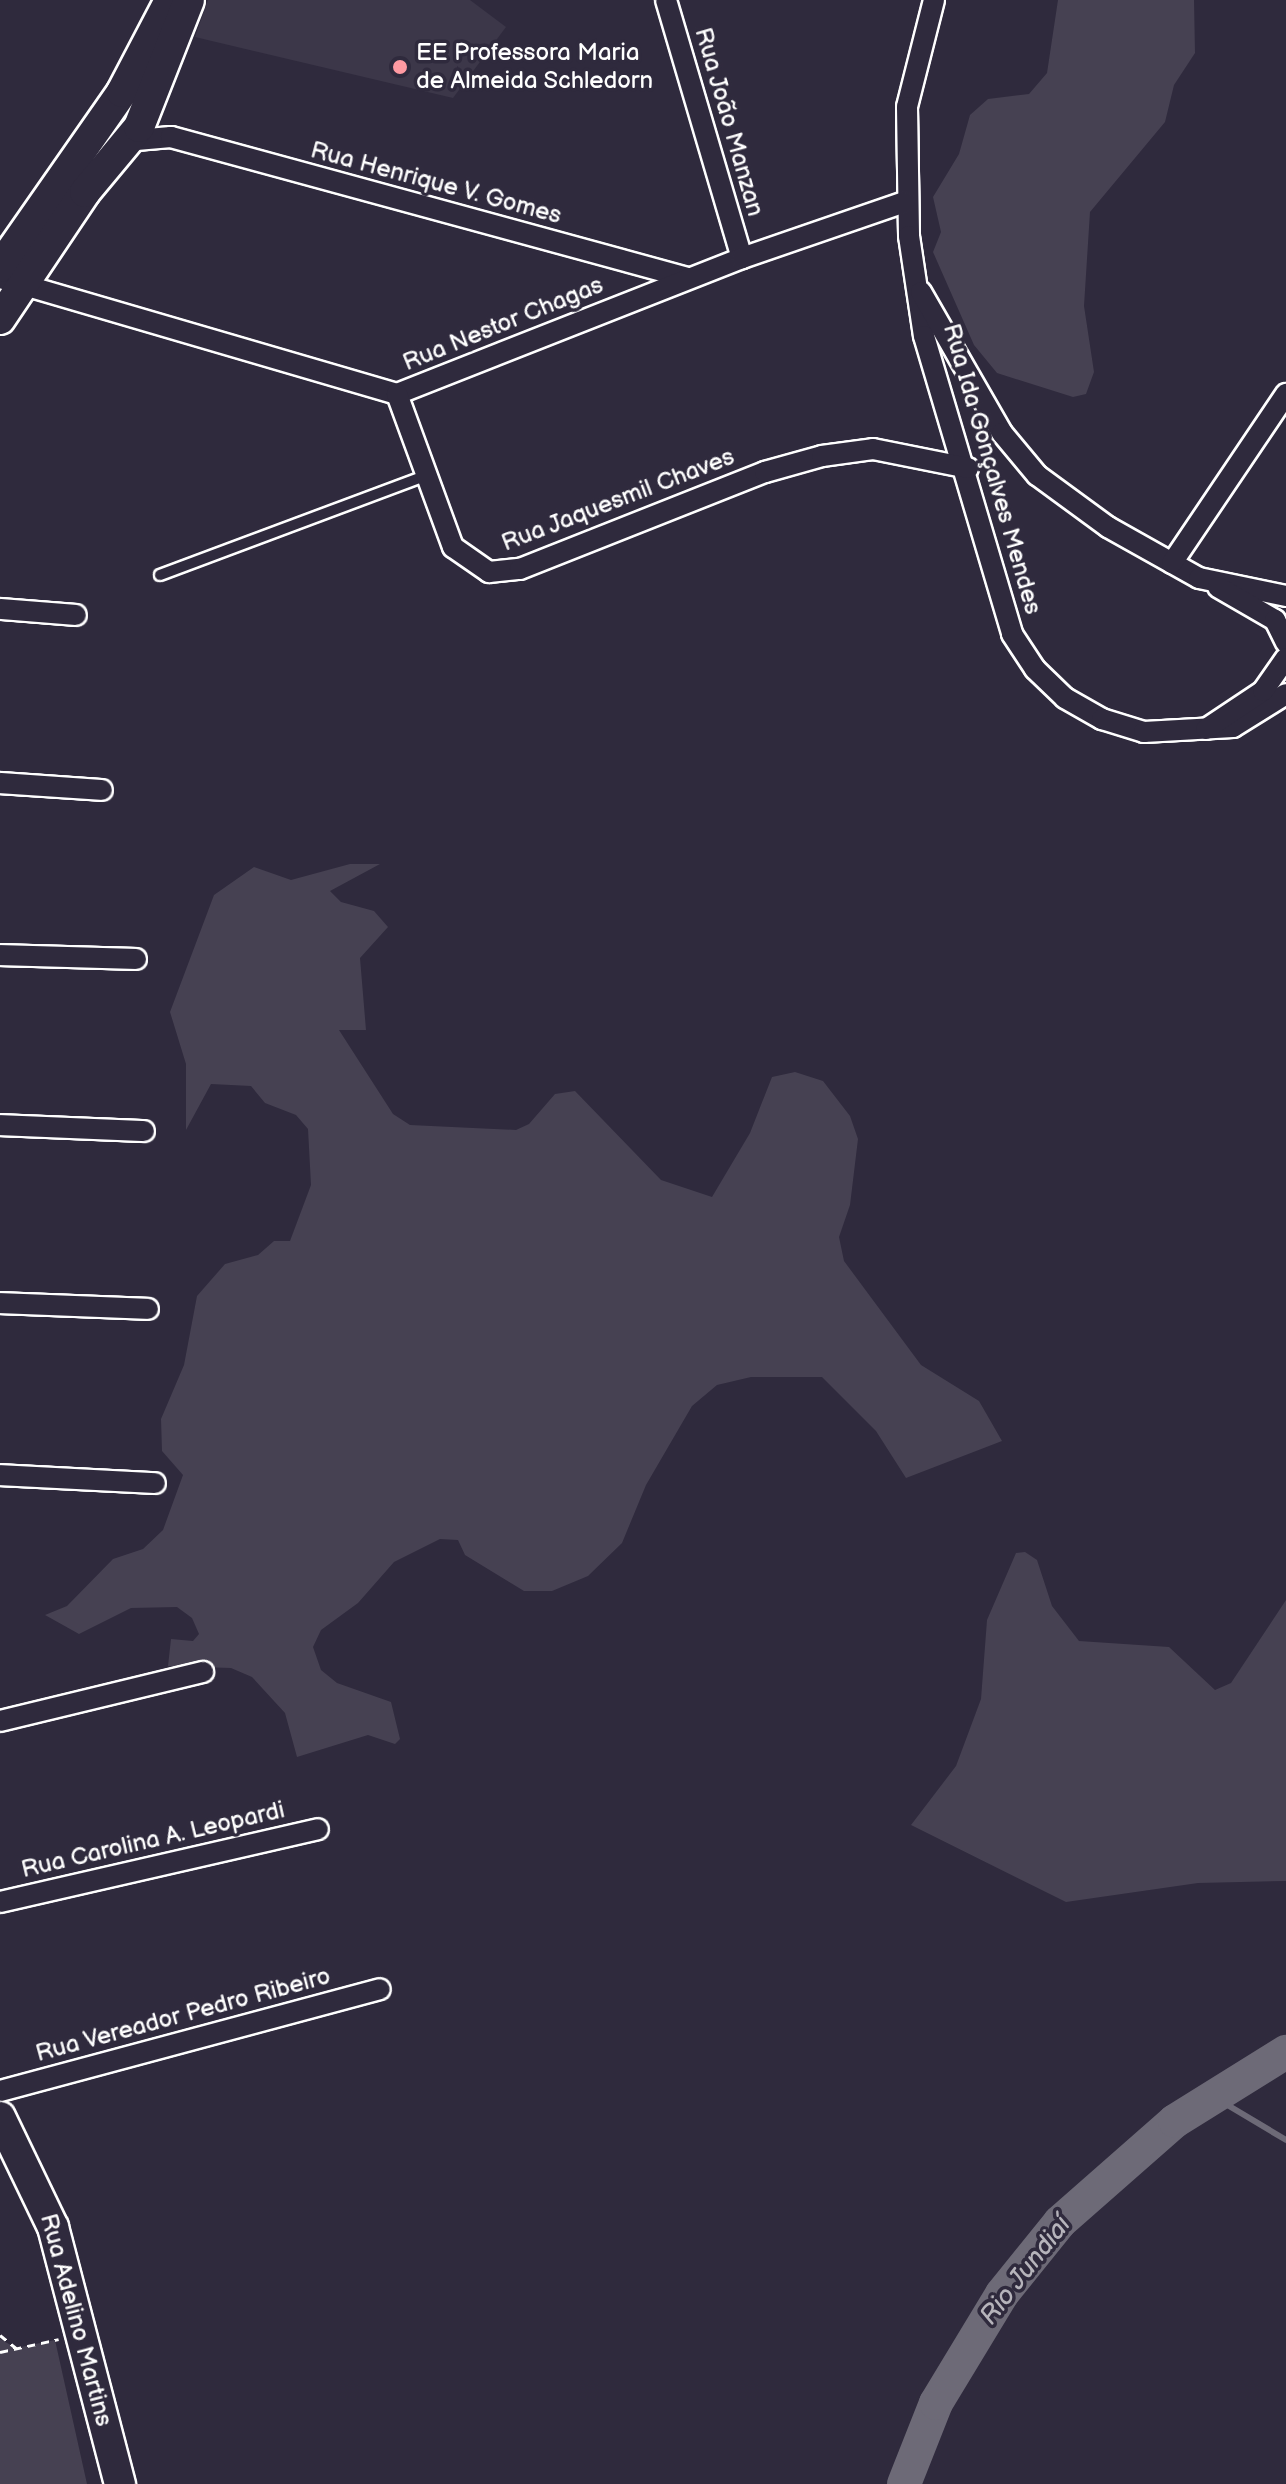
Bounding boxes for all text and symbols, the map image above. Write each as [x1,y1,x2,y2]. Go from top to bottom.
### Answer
street label: Rua João Manzan [688,24,770,220]
place label: EE Professora Maria de Almeida Schledorn [416,39,654,95]
marker: EE Professora Maria de Almeida Schledorn [391,58,409,76]
street label: Rua Henrique V. Gomes [307,136,565,230]
street label: Rua Nestor Chagas [399,271,607,377]
street label: Rua Ida Gonçalves Mendes [937,320,1047,618]
street label: Rua Jaquesmil Chaves [497,442,739,558]
street label: Rua Carolina A. Leopardi [19,1796,287,1884]
street label: Rua Vereador Pedro Ribeiro [32,1962,334,2068]
water label: Rio Jundiaí [974,2210,1078,2332]
street label: Rua Adelino Martins [34,2211,118,2429]

